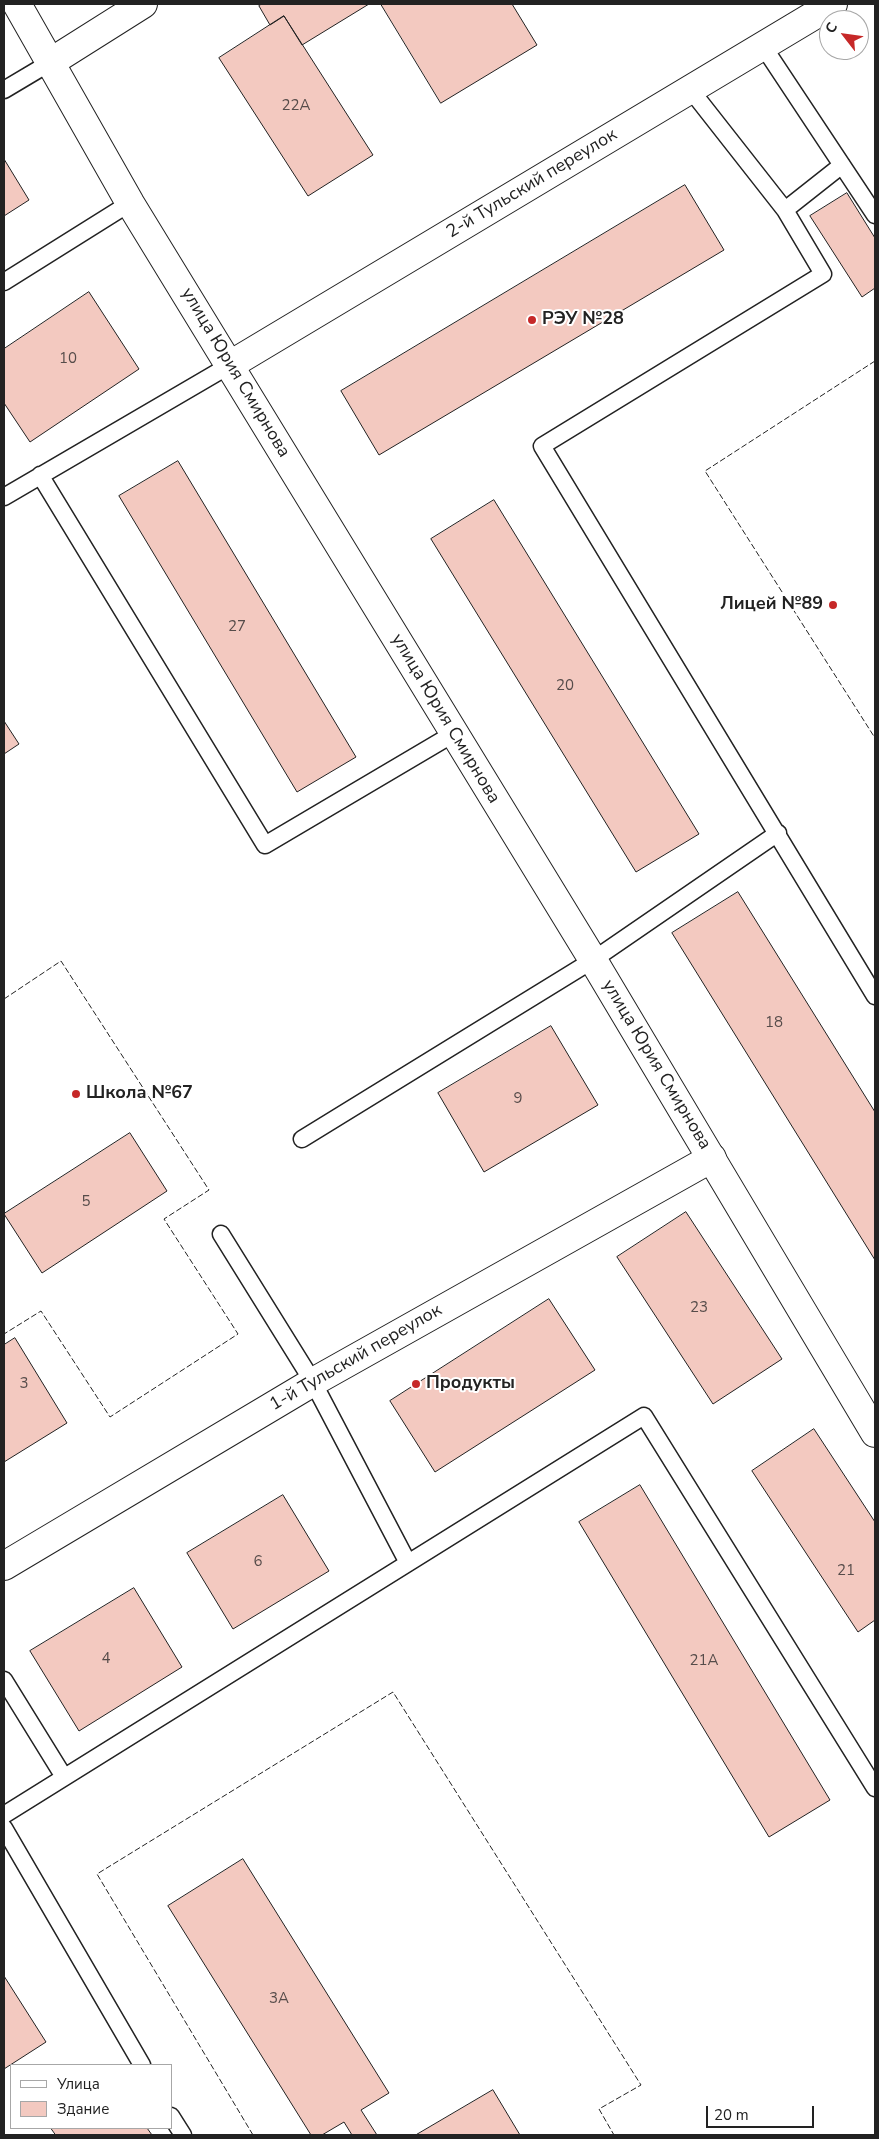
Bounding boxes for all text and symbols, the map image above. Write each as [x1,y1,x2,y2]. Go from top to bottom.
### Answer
north arrow [819,10,869,60]
text: С [821,19,842,37]
house number: 22А [282,97,310,115]
street label: 2-й Тульский переулок [443,125,621,243]
street label: улица Юрия Смирнова [176,284,294,462]
place label: РЭУ №28 [542,309,624,331]
marker: РЭУ №28 [526,314,538,326]
house number: 10 [59,350,77,368]
place label: Лицей №89 [720,594,823,616]
marker: Лицей №89 [827,599,839,611]
house number: 27 [228,618,246,636]
street label: улица Юрия Смирнова [386,630,504,808]
house number: 20 [556,677,574,695]
street label: улица Юрия Смирнова [597,976,715,1154]
house number: 18 [765,1014,783,1032]
place label: Школа №67 [86,1083,193,1105]
marker: Школа №67 [70,1088,82,1100]
house number: 9 [514,1090,522,1108]
house number: 5 [82,1193,90,1211]
house number: 23 [690,1299,708,1317]
street label: 1-й Тульский переулок [266,1300,446,1416]
place label: Продукты [426,1373,515,1395]
house number: 3 [20,1375,28,1393]
marker: Продукты [410,1378,422,1390]
house number: 6 [254,1553,262,1571]
house number: 21 [837,1562,855,1580]
house number: 4 [102,1650,110,1668]
house number: 21А [690,1652,718,1670]
house number: 3А [269,1990,289,2008]
legend [10,2064,172,2129]
text: Улица [57,2074,100,2094]
scale bar [709,2096,816,2128]
text: Здание [57,2099,109,2119]
text: 20 m [714,2105,749,2125]

